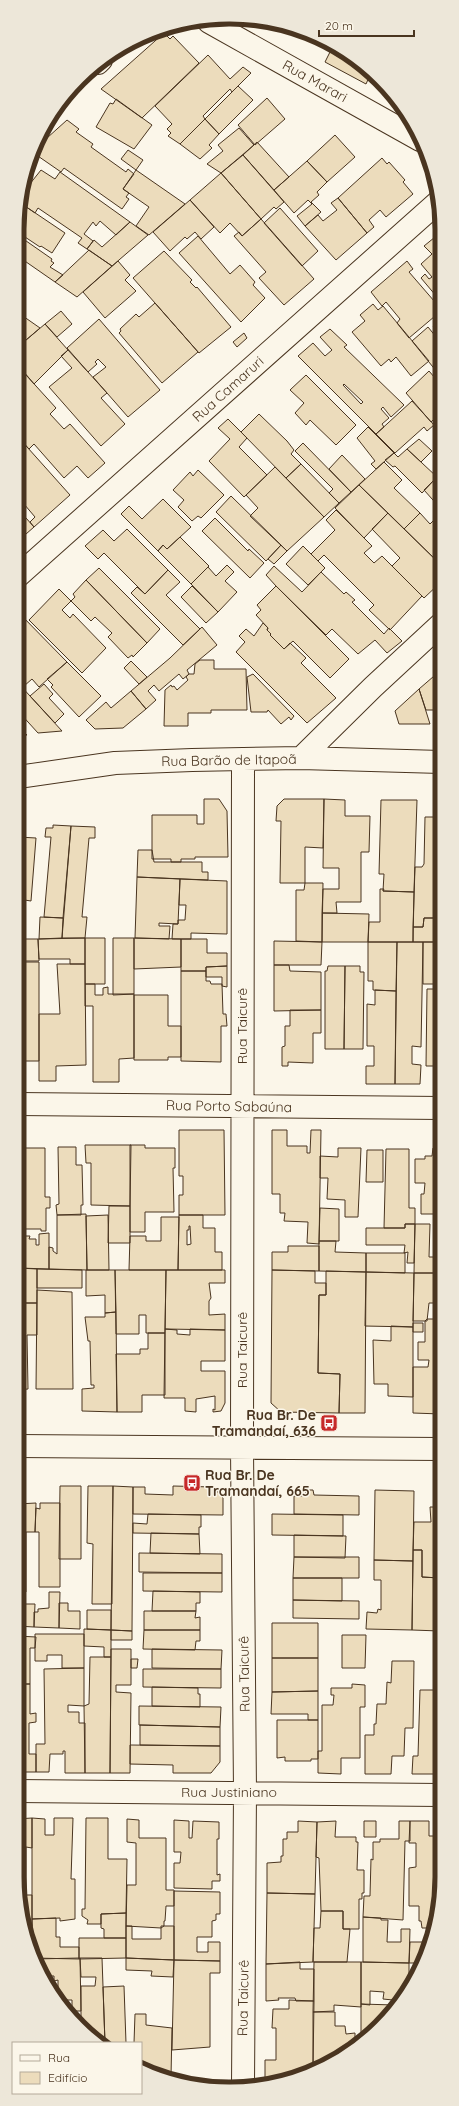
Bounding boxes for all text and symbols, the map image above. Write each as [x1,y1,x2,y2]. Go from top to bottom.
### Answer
scale bar [319,12,414,38]
text: 20 m [325,18,353,33]
street label: Rua Marari [279,56,351,106]
street label: Rua Camaruri [188,352,268,426]
street label: Rua Barão de Itapoã [161,750,297,770]
street label: Rua Taicurê [233,988,251,1064]
street label: Rua Porto Sabaúna [166,1096,292,1116]
street label: Rua Taicurê [233,1312,251,1388]
place label: Rua Br. De Tramandaí, 636 [212,1406,316,1440]
bus stop icon: Rua Br. De Tramandaí, 636 [319,1413,339,1433]
place label: Rua Br. De Tramandaí, 665 [205,1466,310,1500]
bus stop icon: Rua Br. De Tramandaí, 665 [182,1473,202,1493]
street label: Rua Taicurê [234,1636,254,1712]
street label: Rua Justiniano [181,1783,277,1801]
street label: Rua Taicurê [233,1960,253,2036]
legend [12,2042,142,2094]
text: Rua [48,2050,70,2065]
text: Edifício [48,2070,88,2085]

